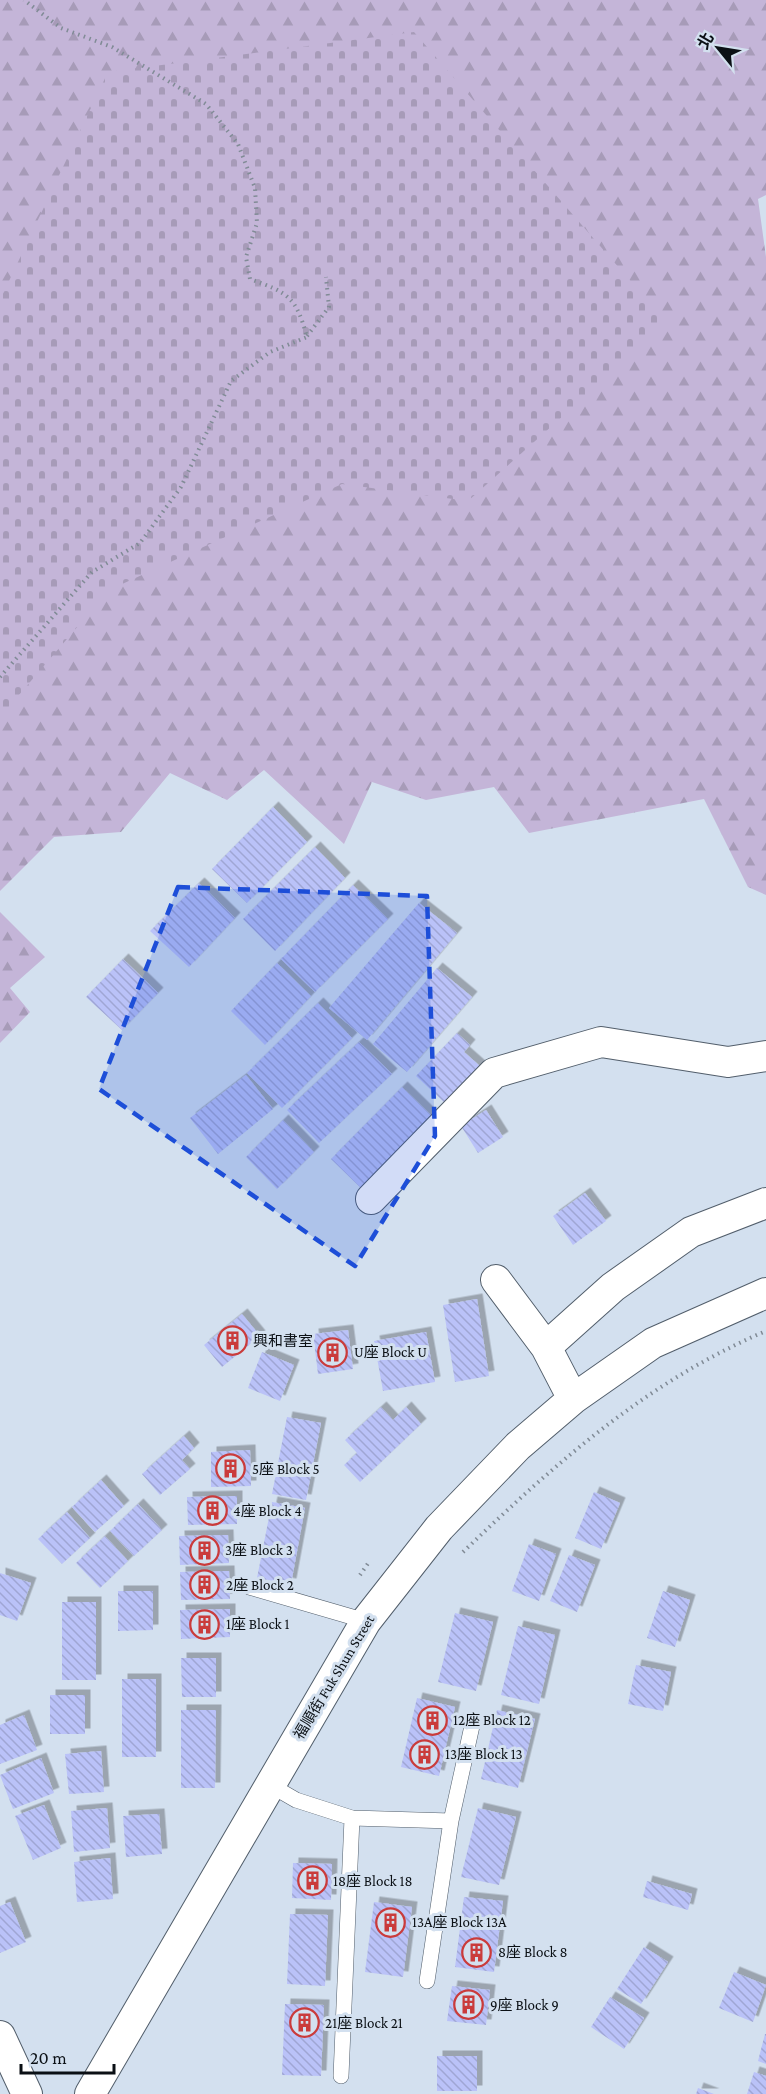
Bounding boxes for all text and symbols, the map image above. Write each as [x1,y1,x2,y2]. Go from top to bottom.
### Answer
north arrow [688,18,748,78]
text: 北 [694,30,717,52]
building icon: 興和書室 [216,1325,248,1357]
place label: 興和書室 [253,1333,313,1349]
building icon: U座 Block U [317,1336,349,1368]
place label: U座 Block U [354,1344,427,1360]
building icon: 5座 Block 5 [215,1453,247,1485]
place label: 5座 Block 5 [252,1461,320,1477]
building icon: 4座 Block 4 [196,1495,228,1527]
place label: 4座 Block 4 [233,1503,302,1519]
building icon: 3座 Block 3 [188,1534,220,1566]
place label: 3座 Block 3 [225,1542,293,1558]
building icon: 2座 Block 2 [189,1569,221,1601]
place label: 2座 Block 2 [226,1577,294,1593]
building icon: 1座 Block 1 [189,1608,221,1640]
street label: 福順街 Fuk Shun Street [291,1611,378,1742]
place label: 1座 Block 1 [226,1616,290,1632]
building icon: 12座 Block 12 [416,1704,448,1736]
place label: 12座 Block 12 [453,1712,531,1728]
building icon: 13座 Block 13 [408,1738,440,1770]
place label: 13座 Block 13 [445,1746,523,1762]
building icon: 18座 Block 18 [296,1865,328,1897]
place label: 18座 Block 18 [333,1873,413,1889]
building icon: 13A座 Block 13A [375,1906,407,1938]
place label: 13A座 Block 13A [412,1914,507,1930]
building icon: 8座 Block 8 [461,1936,493,1968]
place label: 8座 Block 8 [498,1944,568,1960]
building icon: 9座 Block 9 [453,1989,485,2021]
place label: 9座 Block 9 [490,1997,559,2013]
building icon: 21座 Block 21 [288,2007,320,2039]
place label: 21座 Block 21 [325,2015,403,2031]
scale bar [21,2037,114,2075]
text: 20 m [30,2048,67,2068]

